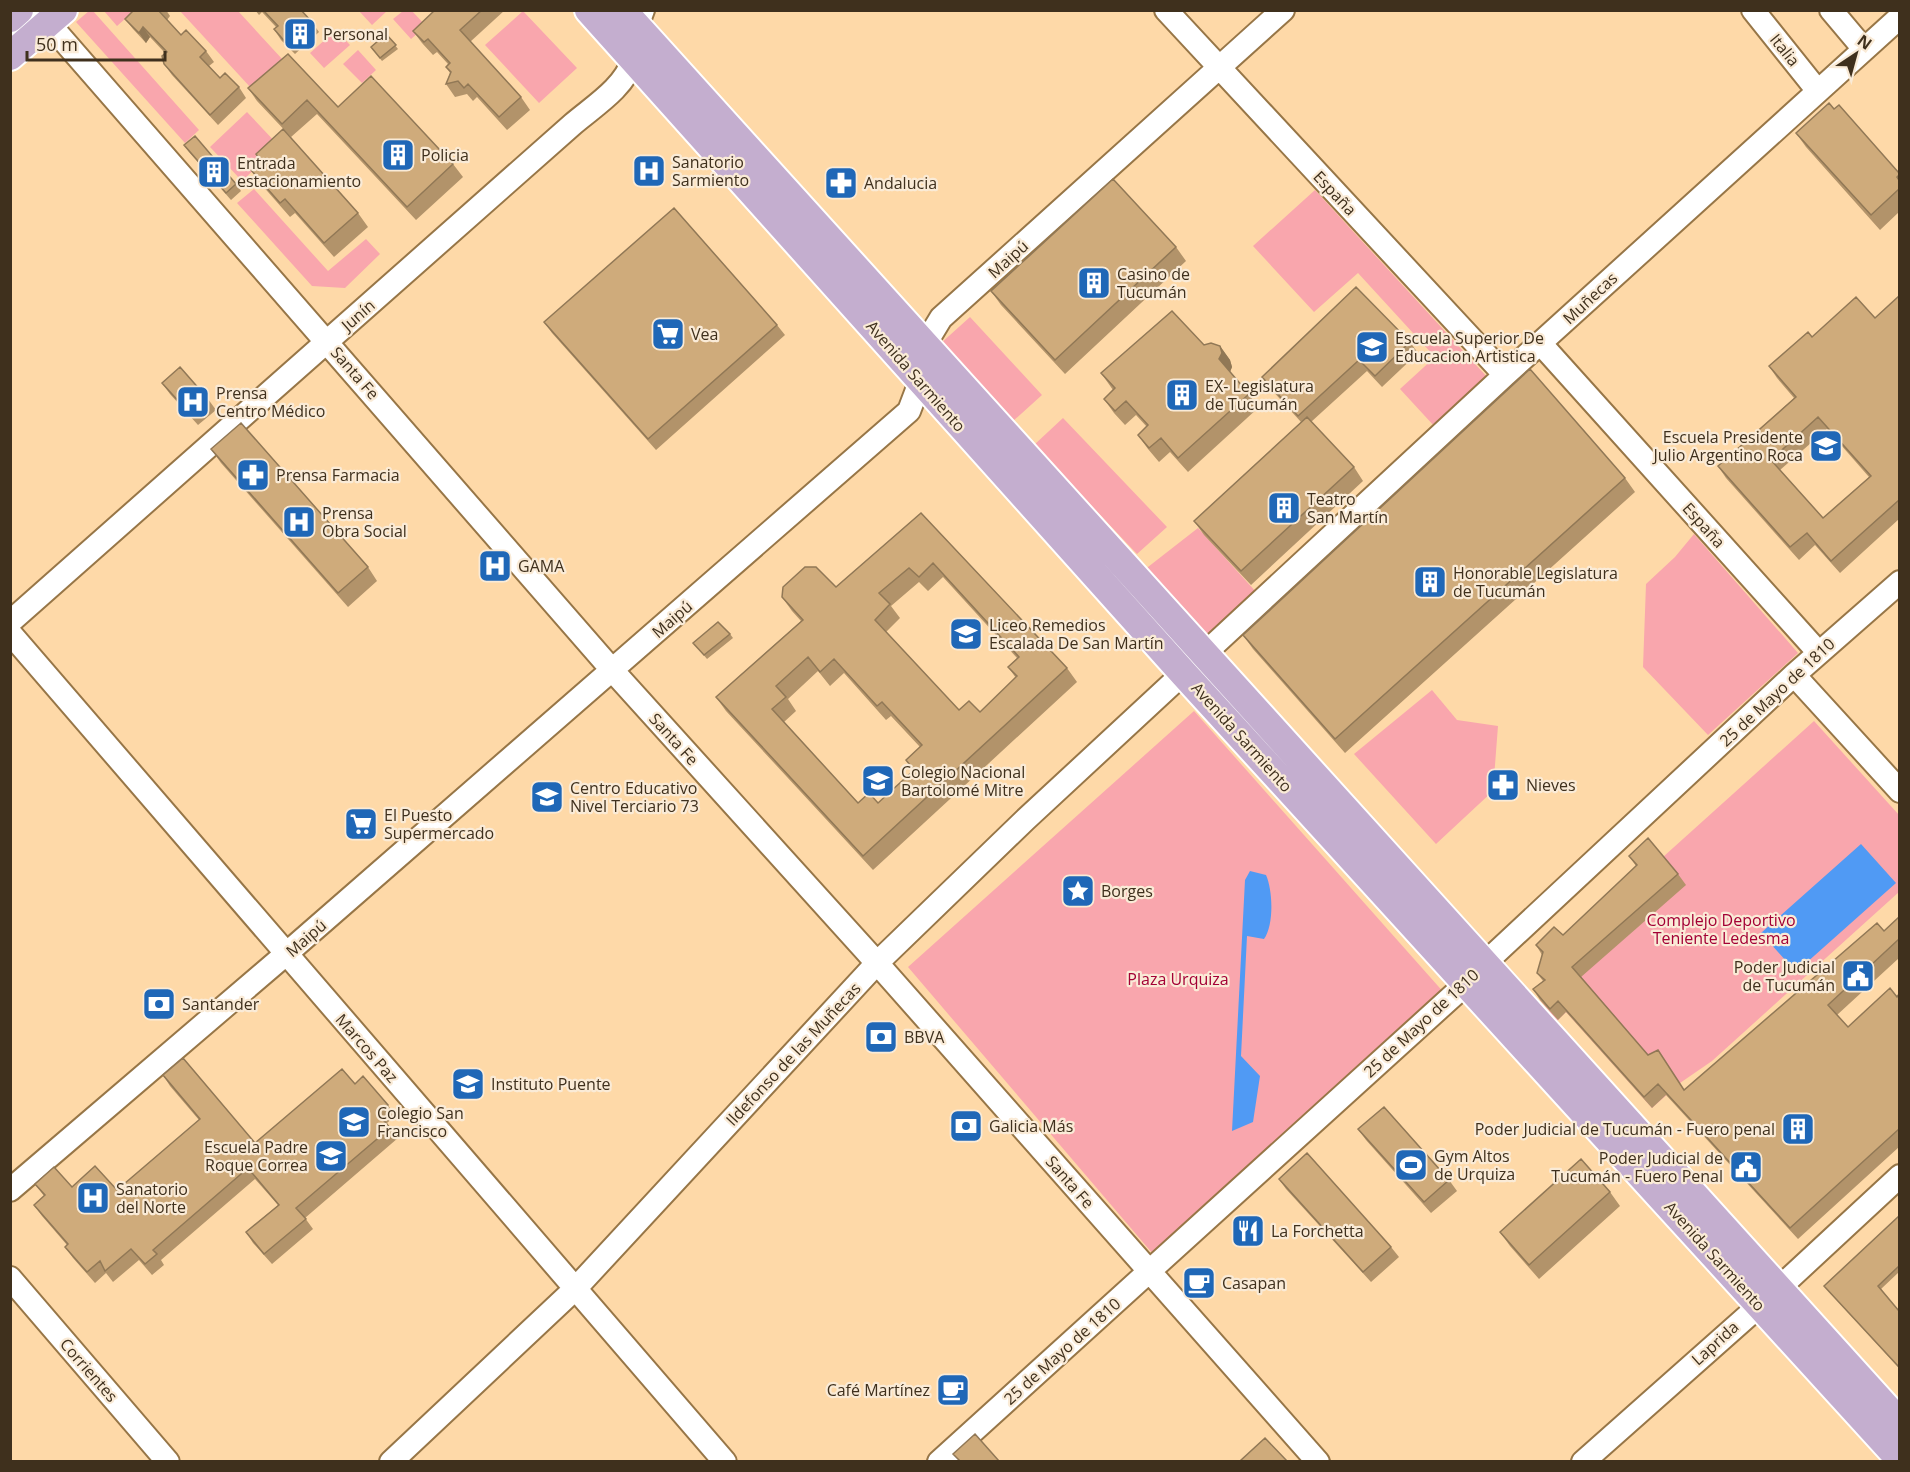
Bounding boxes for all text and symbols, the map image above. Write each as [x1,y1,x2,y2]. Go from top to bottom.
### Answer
building icon: Personal [282,16,318,52]
place label: Personal [323,23,388,45]
scale bar [27,24,165,62]
north arrow [1826,24,1886,84]
street label: Italia [1765,29,1805,71]
text: N [1853,29,1877,55]
text: 50 m [36,32,78,56]
building icon: Policia [380,137,416,173]
place label: Policia [421,144,469,166]
place label: Sanatorio Sarmiento [672,151,749,191]
place label: Entrada estacionamiento [237,152,361,192]
hospital icon: Sanatorio Sarmiento [631,153,667,189]
building icon: Entrada estacionamiento [196,154,232,190]
pharmacy icon: Andalucia [823,165,859,201]
street label: España [1309,166,1361,220]
place label: Andalucia [864,172,937,194]
street label: Maipú [983,235,1033,283]
place label: Casino de Tucumán [1117,263,1190,303]
building icon: Casino de Tucumán [1076,265,1112,301]
street label: Muñecas [1558,267,1622,329]
street label: Junín [335,294,379,337]
supermarket icon: Vea [650,316,686,352]
street label: Avenida Sarmiento [861,316,971,436]
place label: Vea [691,323,718,345]
place label: Escuela Superior De Educacion Artistica [1395,327,1544,367]
school or university icon: Escuela Superior De Educacion Artistica [1354,329,1390,365]
street label: Santa Fe [326,342,384,404]
place label: EX- Legislatura de Tucumán [1205,375,1314,415]
building icon: EX- Legislatura de Tucumán [1164,377,1200,413]
place label: Prensa Centro Médico [216,382,325,422]
hospital icon: Prensa Centro Médico [175,384,211,420]
place label: Escuela Presidente Julio Argentino Roca [1652,426,1803,466]
school or university icon: Escuela Presidente Julio Argentino Roca [1808,428,1844,464]
pharmacy icon: Prensa Farmacia [235,457,271,493]
place label: Prensa Farmacia [276,464,400,486]
place label: Teatro San Martín [1307,488,1388,528]
building icon: Teatro San Martín [1266,490,1302,526]
street label: España [1678,498,1730,552]
place label: Prensa Obra Social [322,502,407,542]
hospital icon: Prensa Obra Social [281,504,317,540]
hospital icon: GAMA [477,548,513,584]
place label: GAMA [518,555,565,577]
place label: Honorable Legislatura de Tucumán [1453,562,1618,602]
building icon: Honorable Legislatura de Tucumán [1412,564,1448,600]
street label: Maipú [647,595,697,643]
place label: Liceo Remedios Escalada De San Martín [989,614,1164,654]
school or university icon: Liceo Remedios Escalada De San Martín [948,616,984,652]
street label: 25 de Mayo de 1810 [1715,633,1839,751]
street label: Avenida Sarmiento [1187,677,1297,797]
street label: Santa Fe [645,708,703,770]
place label: Colegio Nacional Bartolomé Mitre [901,761,1025,801]
school or university icon: Colegio Nacional Bartolomé Mitre [860,763,896,799]
pharmacy icon: Nieves [1485,767,1521,803]
place label: Nieves [1526,774,1576,796]
place label: Centro Educativo Nivel Terciario 73 [570,777,699,817]
school or university icon: Centro Educativo Nivel Terciario 73 [529,779,565,815]
place label: El Puesto Supermercado [384,804,494,844]
supermarket icon: El Puesto Supermercado [343,806,379,842]
place icon: Borges [1060,873,1096,909]
place label: Borges [1101,880,1153,902]
park label: Complejo Deportivo Teniente Ledesma [1646,909,1796,949]
street label: Maipú [281,914,331,962]
place label: Poder Judicial de Tucumán [1734,956,1835,996]
public building icon: Poder Judicial de Tucumán [1840,958,1876,994]
street label: 25 de Mayo de 1810 [1359,964,1483,1082]
park label: Plaza Urquiza [1127,968,1229,990]
street label: Ildefonso de las Muñecas [721,978,865,1130]
bank icon: Santander [141,986,177,1022]
place label: Santander [182,993,260,1015]
street label: Marcos Paz [331,1009,403,1087]
bank icon: BBVA [863,1019,899,1055]
place label: BBVA [904,1026,945,1048]
school or university icon: Instituto Puente [450,1066,486,1102]
place label: Instituto Puente [491,1073,611,1095]
place label: Colegio San Francisco [377,1102,464,1142]
school or university icon: Colegio San Francisco [336,1104,372,1140]
bank icon: Galicia Más [948,1108,984,1144]
building icon: Poder Judicial de Tucumán - Fuero penal [1780,1111,1816,1147]
place label: Galicia Más [989,1115,1073,1137]
place label: Poder Judicial de Tucumán - Fuero penal [1475,1118,1775,1140]
place label: Escuela Padre Roque Correa [204,1136,308,1176]
school or university icon: Escuela Padre Roque Correa [313,1138,349,1174]
place label: Gym Altos de Urquiza [1434,1145,1515,1185]
sports icon: Gym Altos de Urquiza [1393,1147,1429,1183]
place label: Poder Judicial de Tucumán - Fuero Penal [1551,1147,1723,1187]
public building icon: Poder Judicial de Tucumán - Fuero Penal [1728,1149,1764,1185]
street label: Santa Fe [1041,1151,1099,1213]
place label: Sanatorio del Norte [116,1178,188,1218]
hospital icon: Sanatorio del Norte [75,1180,111,1216]
street label: Avenida Sarmiento [1660,1196,1770,1316]
restaurant icon: La Forchetta [1230,1213,1266,1249]
place label: La Forchetta [1271,1220,1364,1242]
cafe icon: Casapan [1181,1265,1217,1301]
place label: Casapan [1222,1272,1286,1294]
street label: 25 de Mayo de 1810 [999,1293,1125,1409]
street label: Laprida [1687,1316,1743,1370]
street label: Corrientes [55,1333,123,1407]
cafe icon: Café Martínez [935,1372,971,1408]
place label: Café Martínez [827,1379,930,1401]

